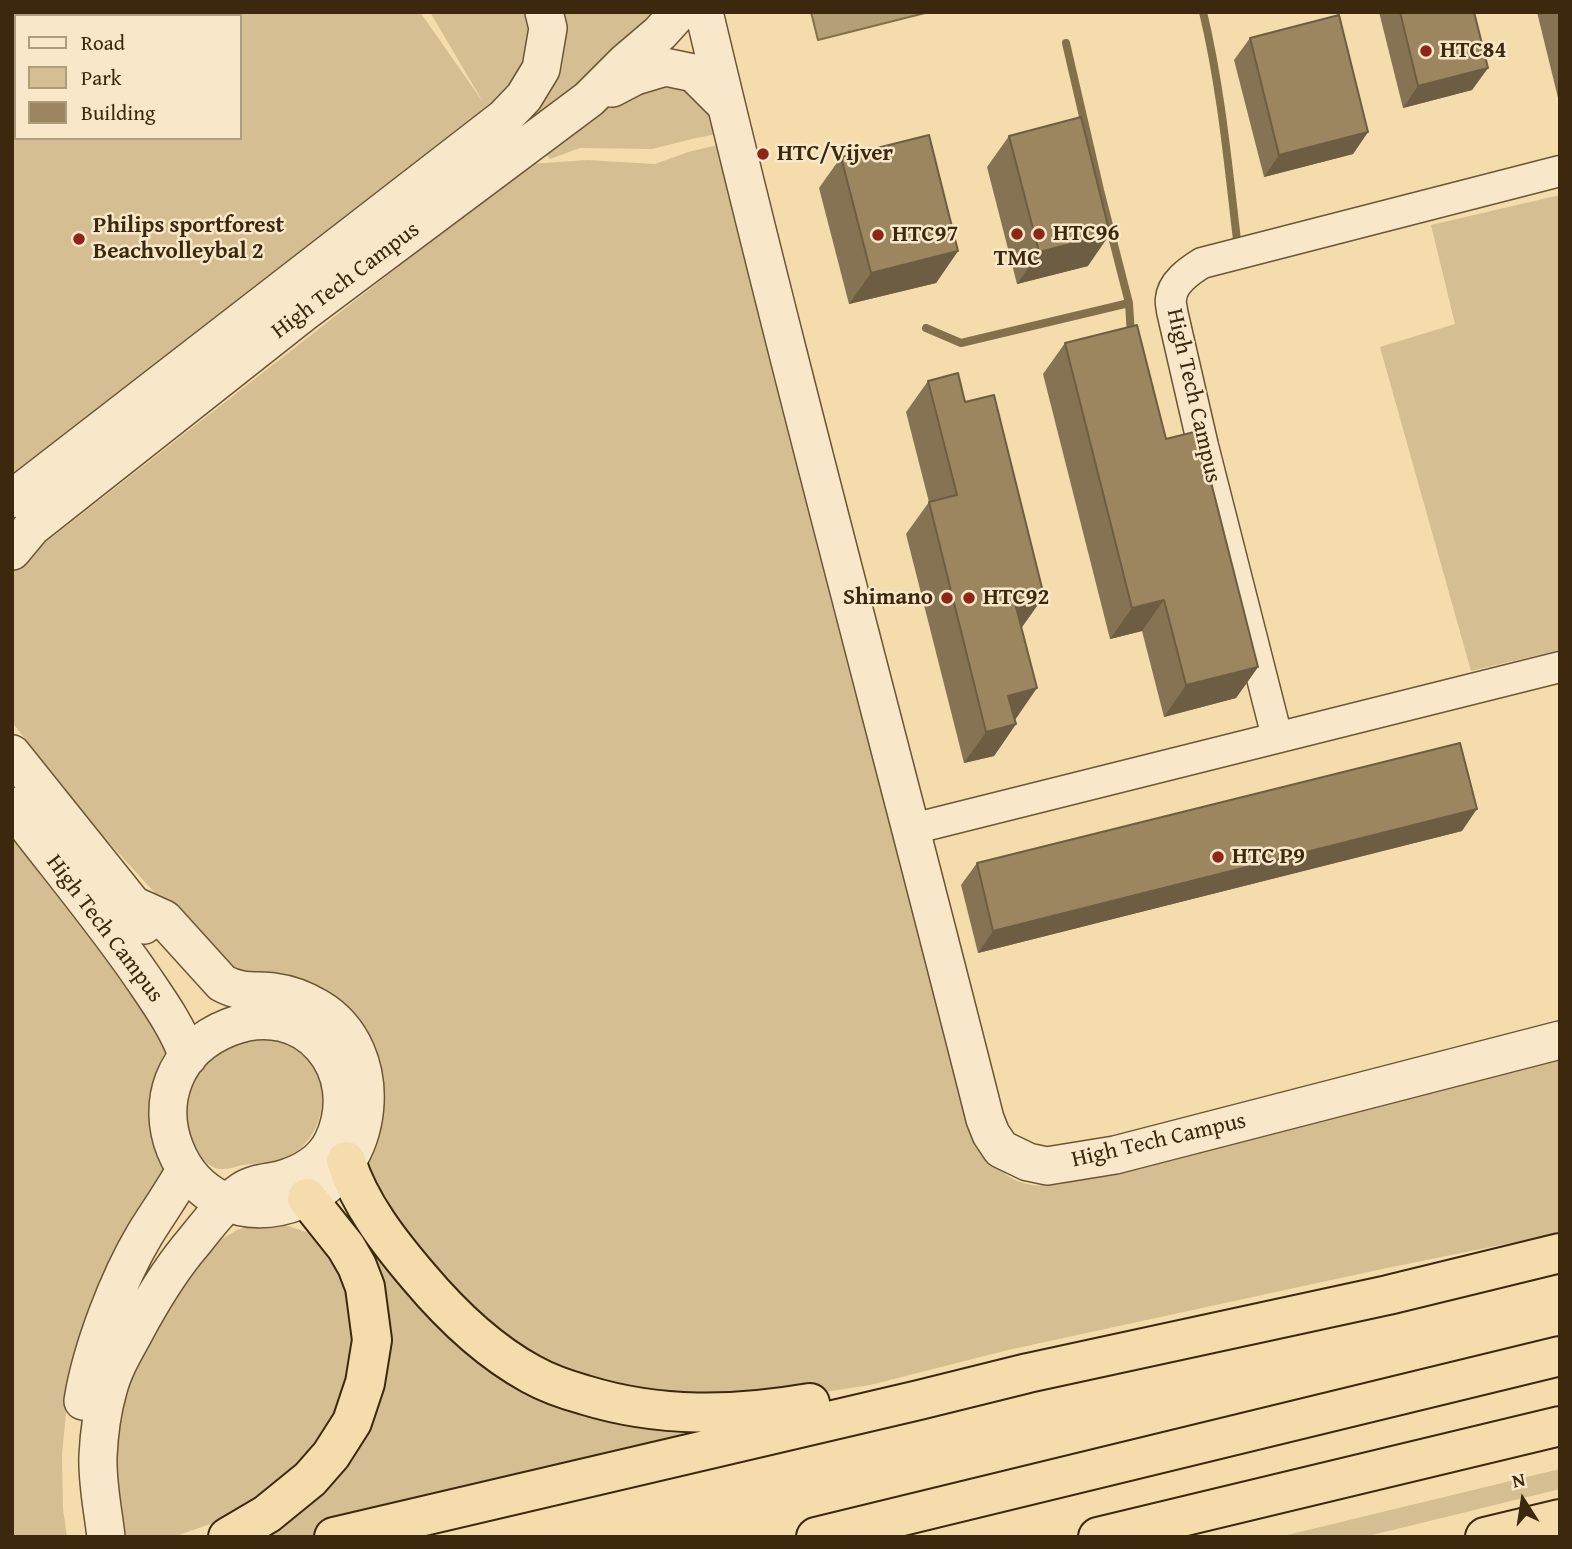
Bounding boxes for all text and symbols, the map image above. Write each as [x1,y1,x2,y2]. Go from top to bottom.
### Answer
legend [14,14,242,140]
text: Road [81,27,125,58]
place label: HTC84 [1440,37,1506,65]
marker: HTC84 [1418,43,1434,59]
text: Park [81,62,122,93]
text: Building [81,97,155,128]
place label: HTC/Vijver [777,140,893,168]
marker: HTC/Vijver [755,146,771,162]
place label: Philips sportforest Beachvolleybal 2 [93,212,284,266]
street label: High Tech Campus [267,216,425,346]
place label: HTC96 [1053,220,1119,248]
place label: HTC97 [892,221,958,249]
marker: TMC [1009,226,1025,242]
marker: HTC96 [1031,226,1047,242]
marker: HTC97 [870,227,886,243]
marker: Philips sportforest Beachvolleybal 2 [71,231,87,247]
place label: TMC [994,245,1040,273]
street label: High Tech Campus [1160,306,1226,486]
place label: Shimano [843,584,933,612]
place label: HTC92 [983,584,1049,612]
marker: Shimano [939,590,955,606]
marker: HTC92 [961,590,977,606]
place label: HTC P9 [1232,843,1305,871]
marker: HTC P9 [1210,849,1226,865]
street label: High Tech Campus [39,850,169,1008]
street label: High Tech Campus [1069,1108,1249,1174]
text: N [1510,1464,1528,1494]
north arrow [1488,1465,1558,1535]

